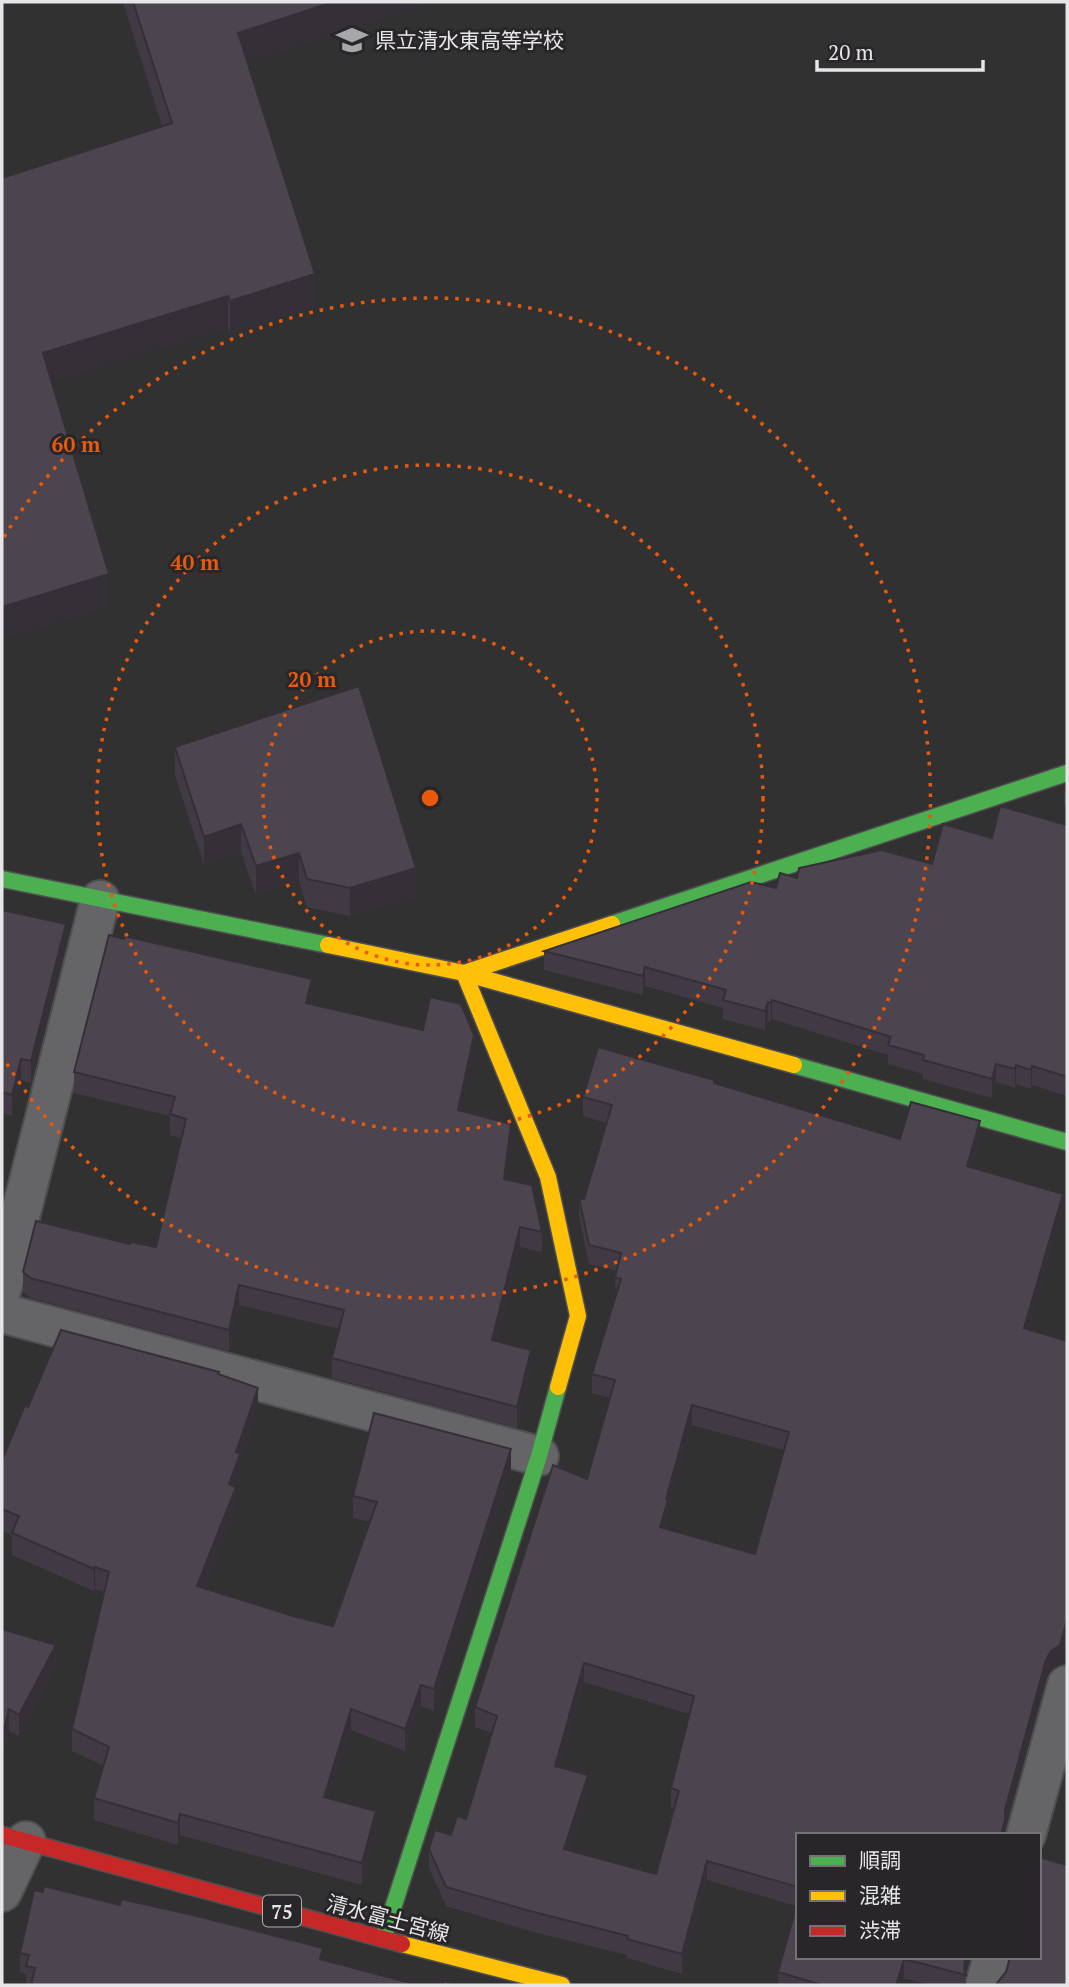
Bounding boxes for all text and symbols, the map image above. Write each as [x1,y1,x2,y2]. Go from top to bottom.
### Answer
school or university icon: 県立清水東高等学校 [335,23,369,57]
place label: 県立清水東高等学校 [375,26,564,54]
scale bar [817,28,983,72]
text: 20 m [828,38,874,66]
text: 60 m [52,430,101,458]
text: 40 m [171,548,220,576]
text: 20 m [288,665,337,693]
centre of rings [418,786,442,810]
legend [796,1833,1041,1959]
text: 順調 [859,1846,901,1874]
text: 混雑 [859,1881,901,1909]
street label: 清水富士宮線 [324,1888,452,1948]
road number: 75 [263,1896,301,1926]
text: 渋滞 [859,1916,901,1944]

